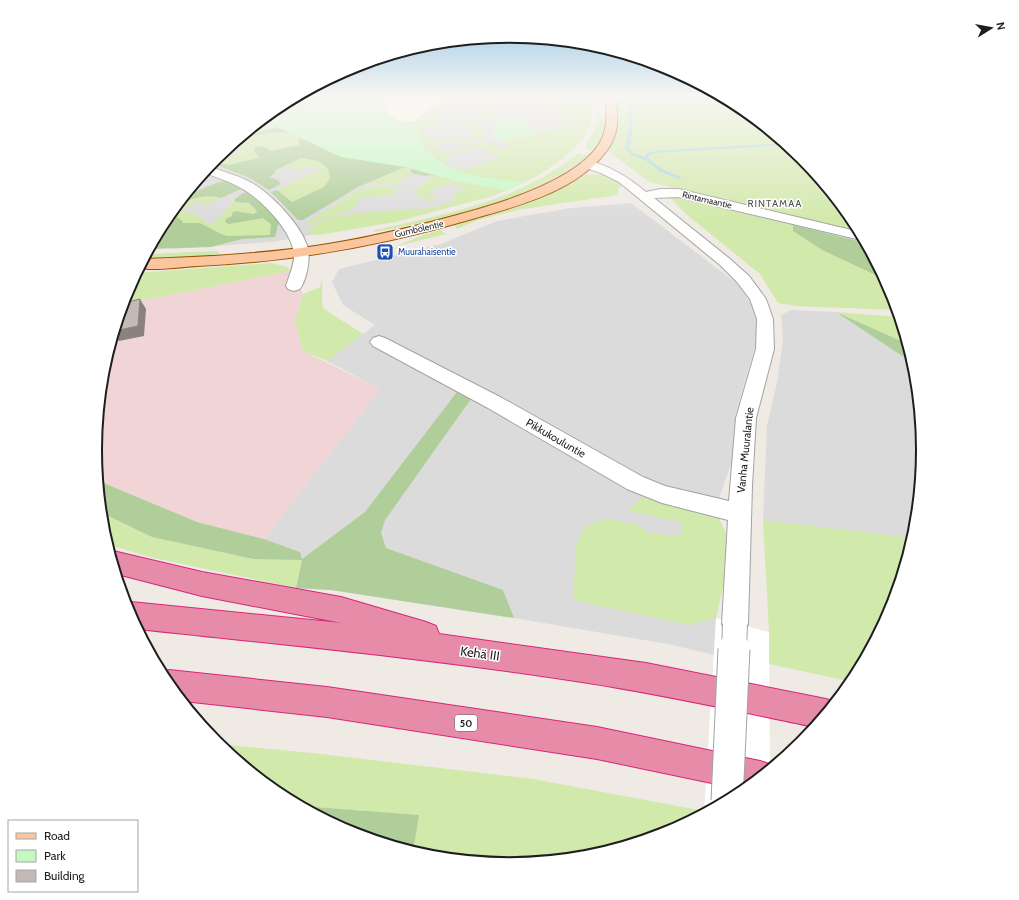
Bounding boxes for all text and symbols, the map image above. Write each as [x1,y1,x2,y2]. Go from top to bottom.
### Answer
north arrow [971,8,1011,48]
text: N [993,21,1008,31]
street label: Rintamaantie [681,188,733,211]
district label: RINTAMAA [747,197,803,210]
street label: Gumbölentie [393,217,445,239]
bus stop icon: Muurahaisentie [375,242,395,262]
place label: Muurahaisentie [398,246,456,257]
street label: Vanha Muuralantie [734,406,756,494]
street label: Pikkukouluntie [524,415,589,461]
street label: Kehä III [459,642,501,664]
road number: 50 [455,715,477,731]
legend [8,820,138,892]
text: Road [44,828,70,843]
text: Park [44,848,66,863]
text: Building [44,868,86,883]

